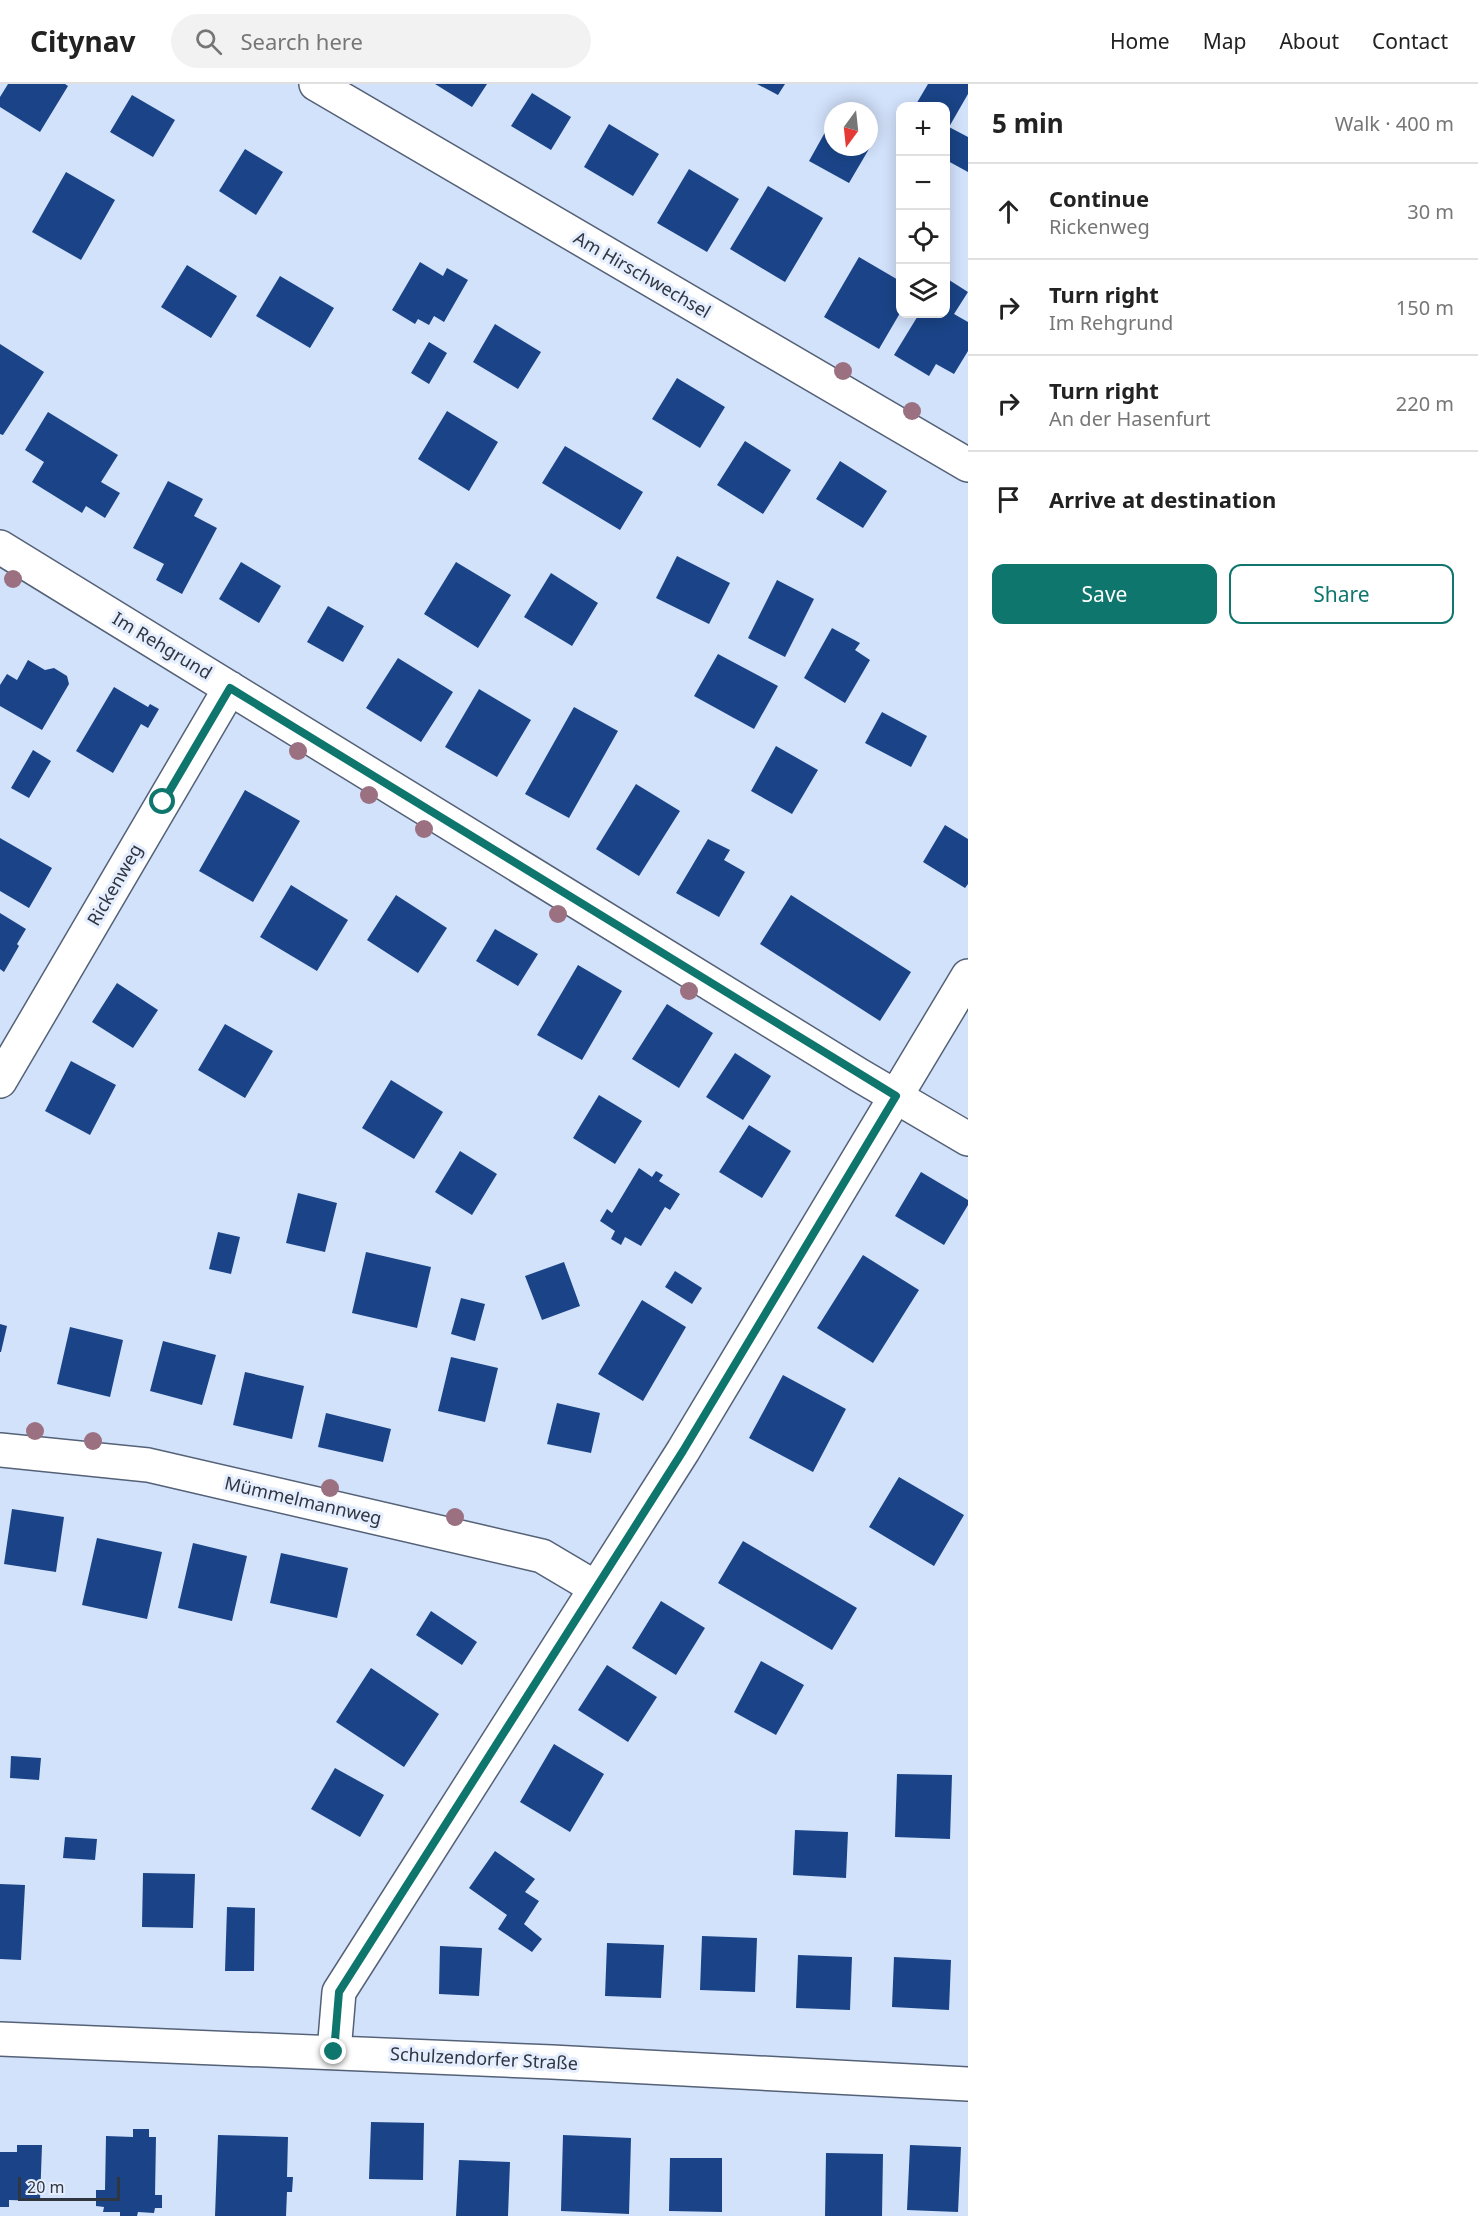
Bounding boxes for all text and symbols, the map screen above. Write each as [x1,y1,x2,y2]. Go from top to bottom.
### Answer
search box [171,14,591,68]
text: Citynav [30,22,135,60]
icon: search [192,25,225,58]
text: Search here [240,26,363,56]
text: Home [1110,27,1170,55]
text: Map [1203,27,1246,55]
text: About [1279,27,1339,55]
text: Contact [1372,27,1448,55]
north arrow [824,102,878,156]
map controls [896,102,950,318]
button: + [896,102,950,156]
text: 5 min [992,105,1064,141]
text: Walk · 400 m [1335,110,1454,137]
button: − [896,156,950,210]
text: Continue [1049,183,1149,213]
icon: ahead [992,195,1025,228]
text: 30 m [1407,198,1454,225]
button: locate [896,210,950,264]
text: Rickenweg [1049,213,1150,240]
street label: Am Hirschwechsel [570,225,715,323]
button: layers [896,264,950,318]
text: Turn right [1049,279,1159,309]
icon: right [992,291,1025,324]
text: 150 m [1396,294,1454,321]
text: Im Rehgrund [1049,309,1173,336]
text: Turn right [1049,375,1159,405]
icon: right [992,387,1025,420]
text: 220 m [1396,390,1454,417]
text: An der Hasenfurt [1049,405,1210,432]
icon: arrive [992,483,1025,516]
text: Arrive at destination [1049,484,1276,514]
button: Save [992,564,1217,624]
button: Share [1229,564,1454,624]
street label: Im Rehgrund [108,606,217,684]
route start [149,788,175,814]
street label: Rickenweg [81,839,147,930]
street label: Mümmelmannweg [222,1470,384,1530]
route end [320,2038,346,2064]
street label: Schulzendorfer Straße [390,2041,579,2075]
scale bar [18,2174,120,2202]
text: 20 m [27,2176,64,2198]

